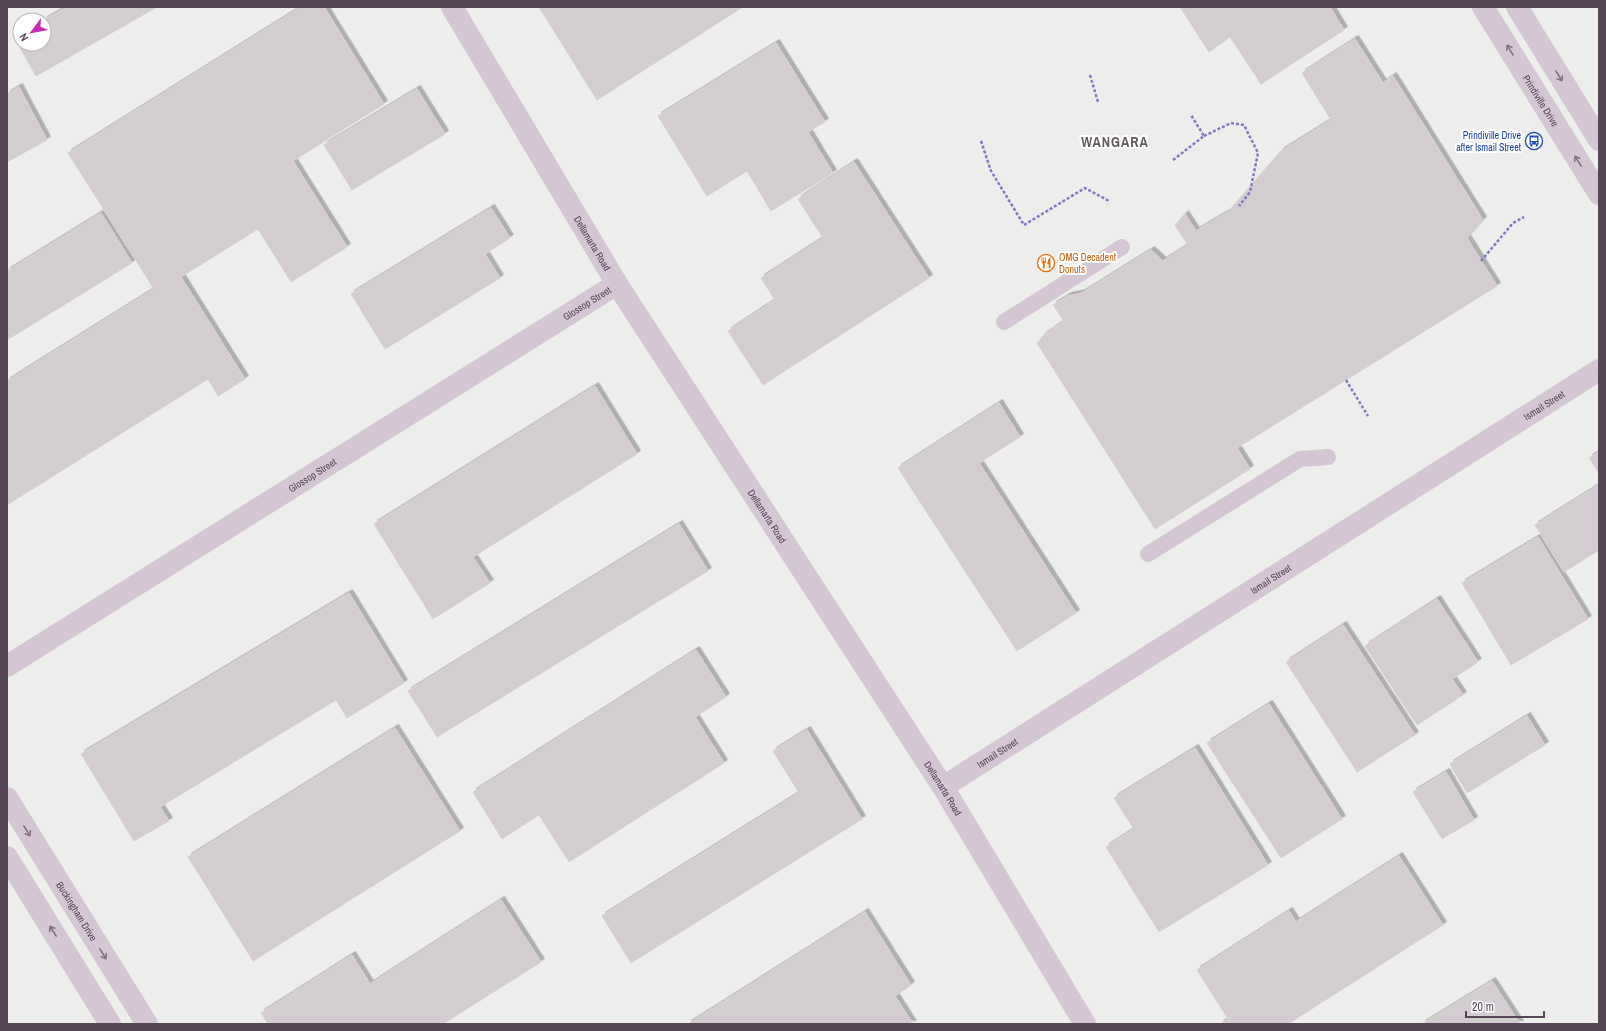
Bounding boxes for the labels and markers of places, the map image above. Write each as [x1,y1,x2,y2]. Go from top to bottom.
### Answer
place label: Prindiville Drive after Ismail Street [1456,129,1522,154]
bus stop icon: Prindiville Drive after Ismail Street [1524,131,1544,151]
place label: OMG Decadent Donuts [1059,251,1117,276]
restaurant icon: OMG Decadent Donuts [1036,253,1056,273]

